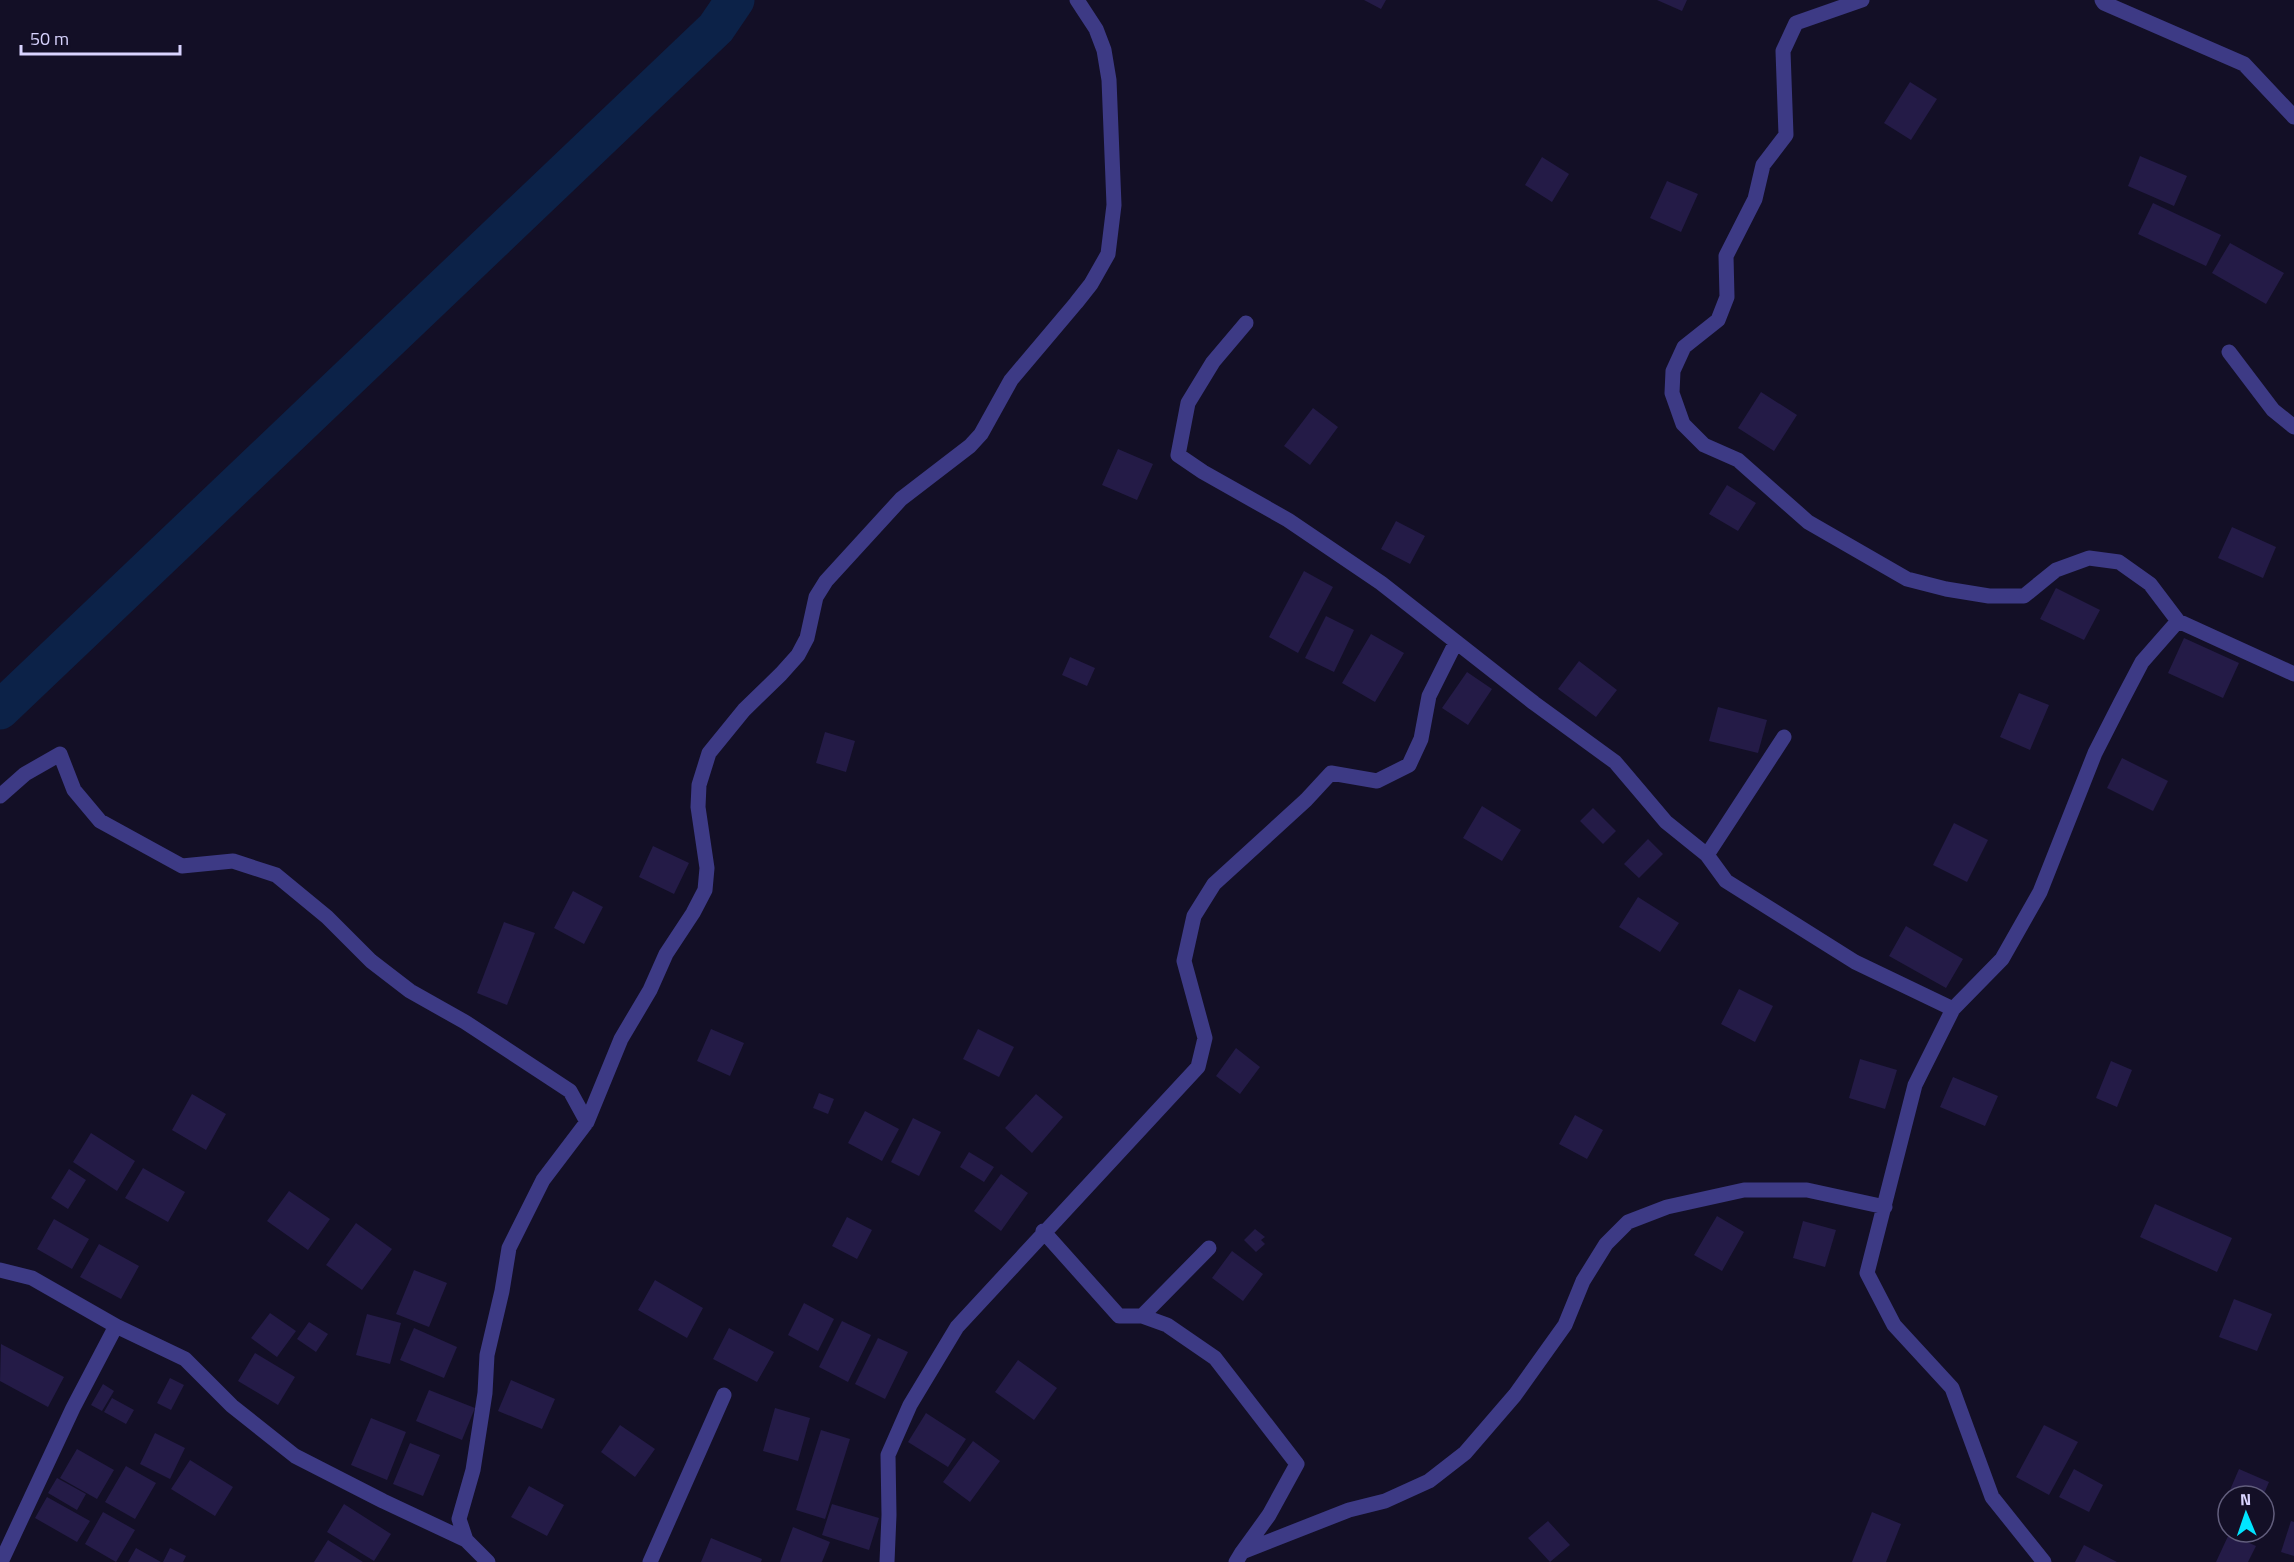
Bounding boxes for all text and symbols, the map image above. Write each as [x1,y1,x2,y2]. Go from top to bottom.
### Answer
scale bar [21,18,180,56]
text: 50 m [30,25,69,52]
north arrow [2216,1484,2276,1544]
text: N [2240,1487,2251,1511]

